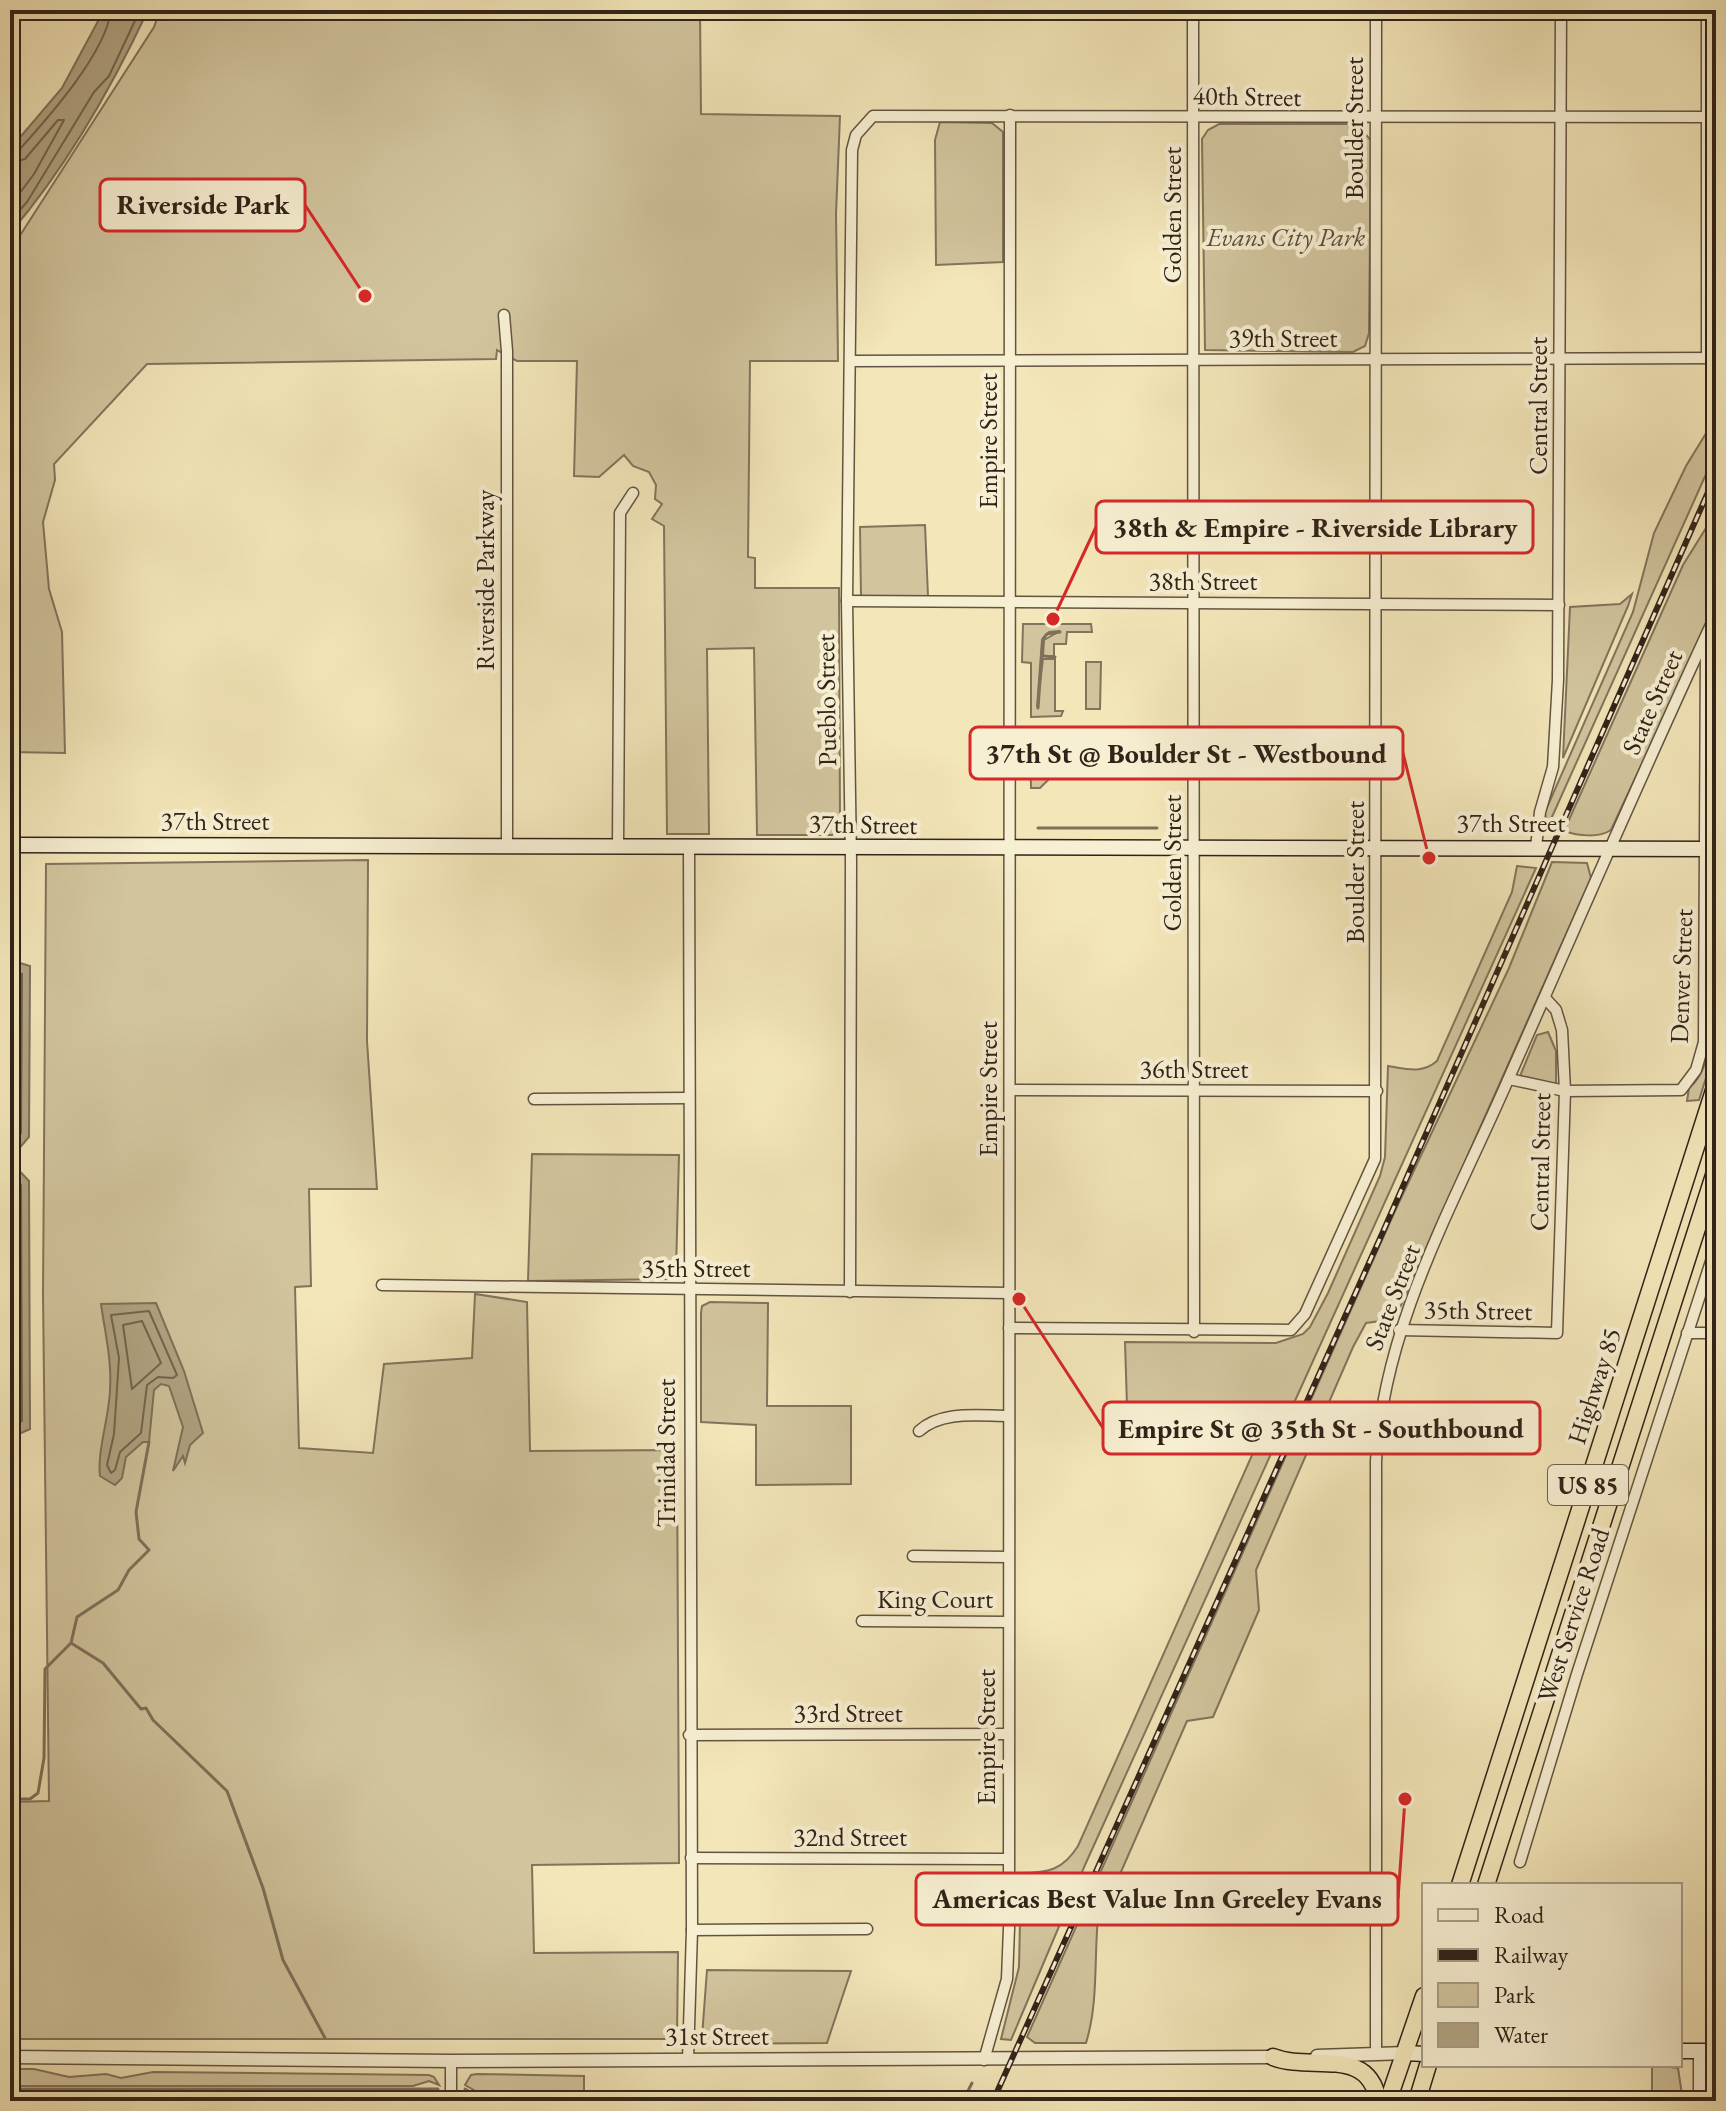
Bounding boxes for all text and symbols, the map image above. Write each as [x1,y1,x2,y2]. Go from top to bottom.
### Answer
street label: Boulder Street [1337,57,1371,199]
street label: 40th Street [1192,78,1302,114]
street label: Golden Street [1155,146,1189,284]
callout: Riverside Park [100,179,305,231]
text: Riverside Park [117,186,290,222]
park label: Evans City Park [1206,220,1366,254]
street label: 39th Street [1229,321,1337,355]
street label: Central Street [1521,337,1555,475]
street label: Empire Street [971,373,1005,509]
street label: Riverside Parkway [468,489,502,670]
callout: 38th & Empire - Riverside Library [1096,501,1533,553]
text: 38th & Empire - Riverside Library [1112,509,1518,545]
street label: 38th Street [1149,564,1257,598]
street label: Pueblo Street [808,633,844,767]
street label: State Street [1614,644,1690,760]
callout: 37th St @ Boulder St - Westbound [970,727,1403,779]
text: 37th St @ Boulder St - Westbound [985,735,1387,771]
street label: Golden Street [1155,794,1189,932]
street label: Boulder Street [1338,801,1372,943]
street label: 37th Street [161,804,269,838]
street label: 37th Street [808,806,918,842]
street label: 37th Street [1457,806,1565,840]
street label: Denver Street [1662,908,1700,1044]
street label: Empire Street [971,1021,1005,1157]
street label: 36th Street [1140,1052,1248,1086]
street label: Central Street [1522,1093,1558,1231]
street label: State Street [1356,1239,1428,1355]
street label: 35th Street [642,1251,750,1285]
street label: 35th Street [1423,1292,1533,1328]
street label: Highway 85 [1559,1323,1629,1449]
street label: Trinidad Street [649,1379,683,1527]
callout: Empire St @ 35th St - Southbound [1103,1402,1540,1454]
text: Empire St @ 35th St - Southbound [1118,1410,1524,1446]
road number: US 85 [1548,1465,1628,1505]
street label: West Service Road [1529,1523,1617,1707]
street label: King Court [877,1582,993,1616]
street label: Empire Street [969,1669,1003,1805]
street label: 33rd Street [793,1696,903,1730]
street label: 32nd Street [793,1820,907,1854]
callout: Americas Best Value Inn Greeley Evans [916,1873,1398,1925]
text: Americas Best Value Inn Greeley Evans [931,1880,1382,1916]
legend [1422,1883,1682,2067]
text: Road [1494,1899,1545,1930]
text: Railway [1494,1939,1569,1970]
text: Park [1494,1979,1536,2010]
street label: 31st Street [665,2019,769,2053]
text: Water [1494,2019,1548,2050]

